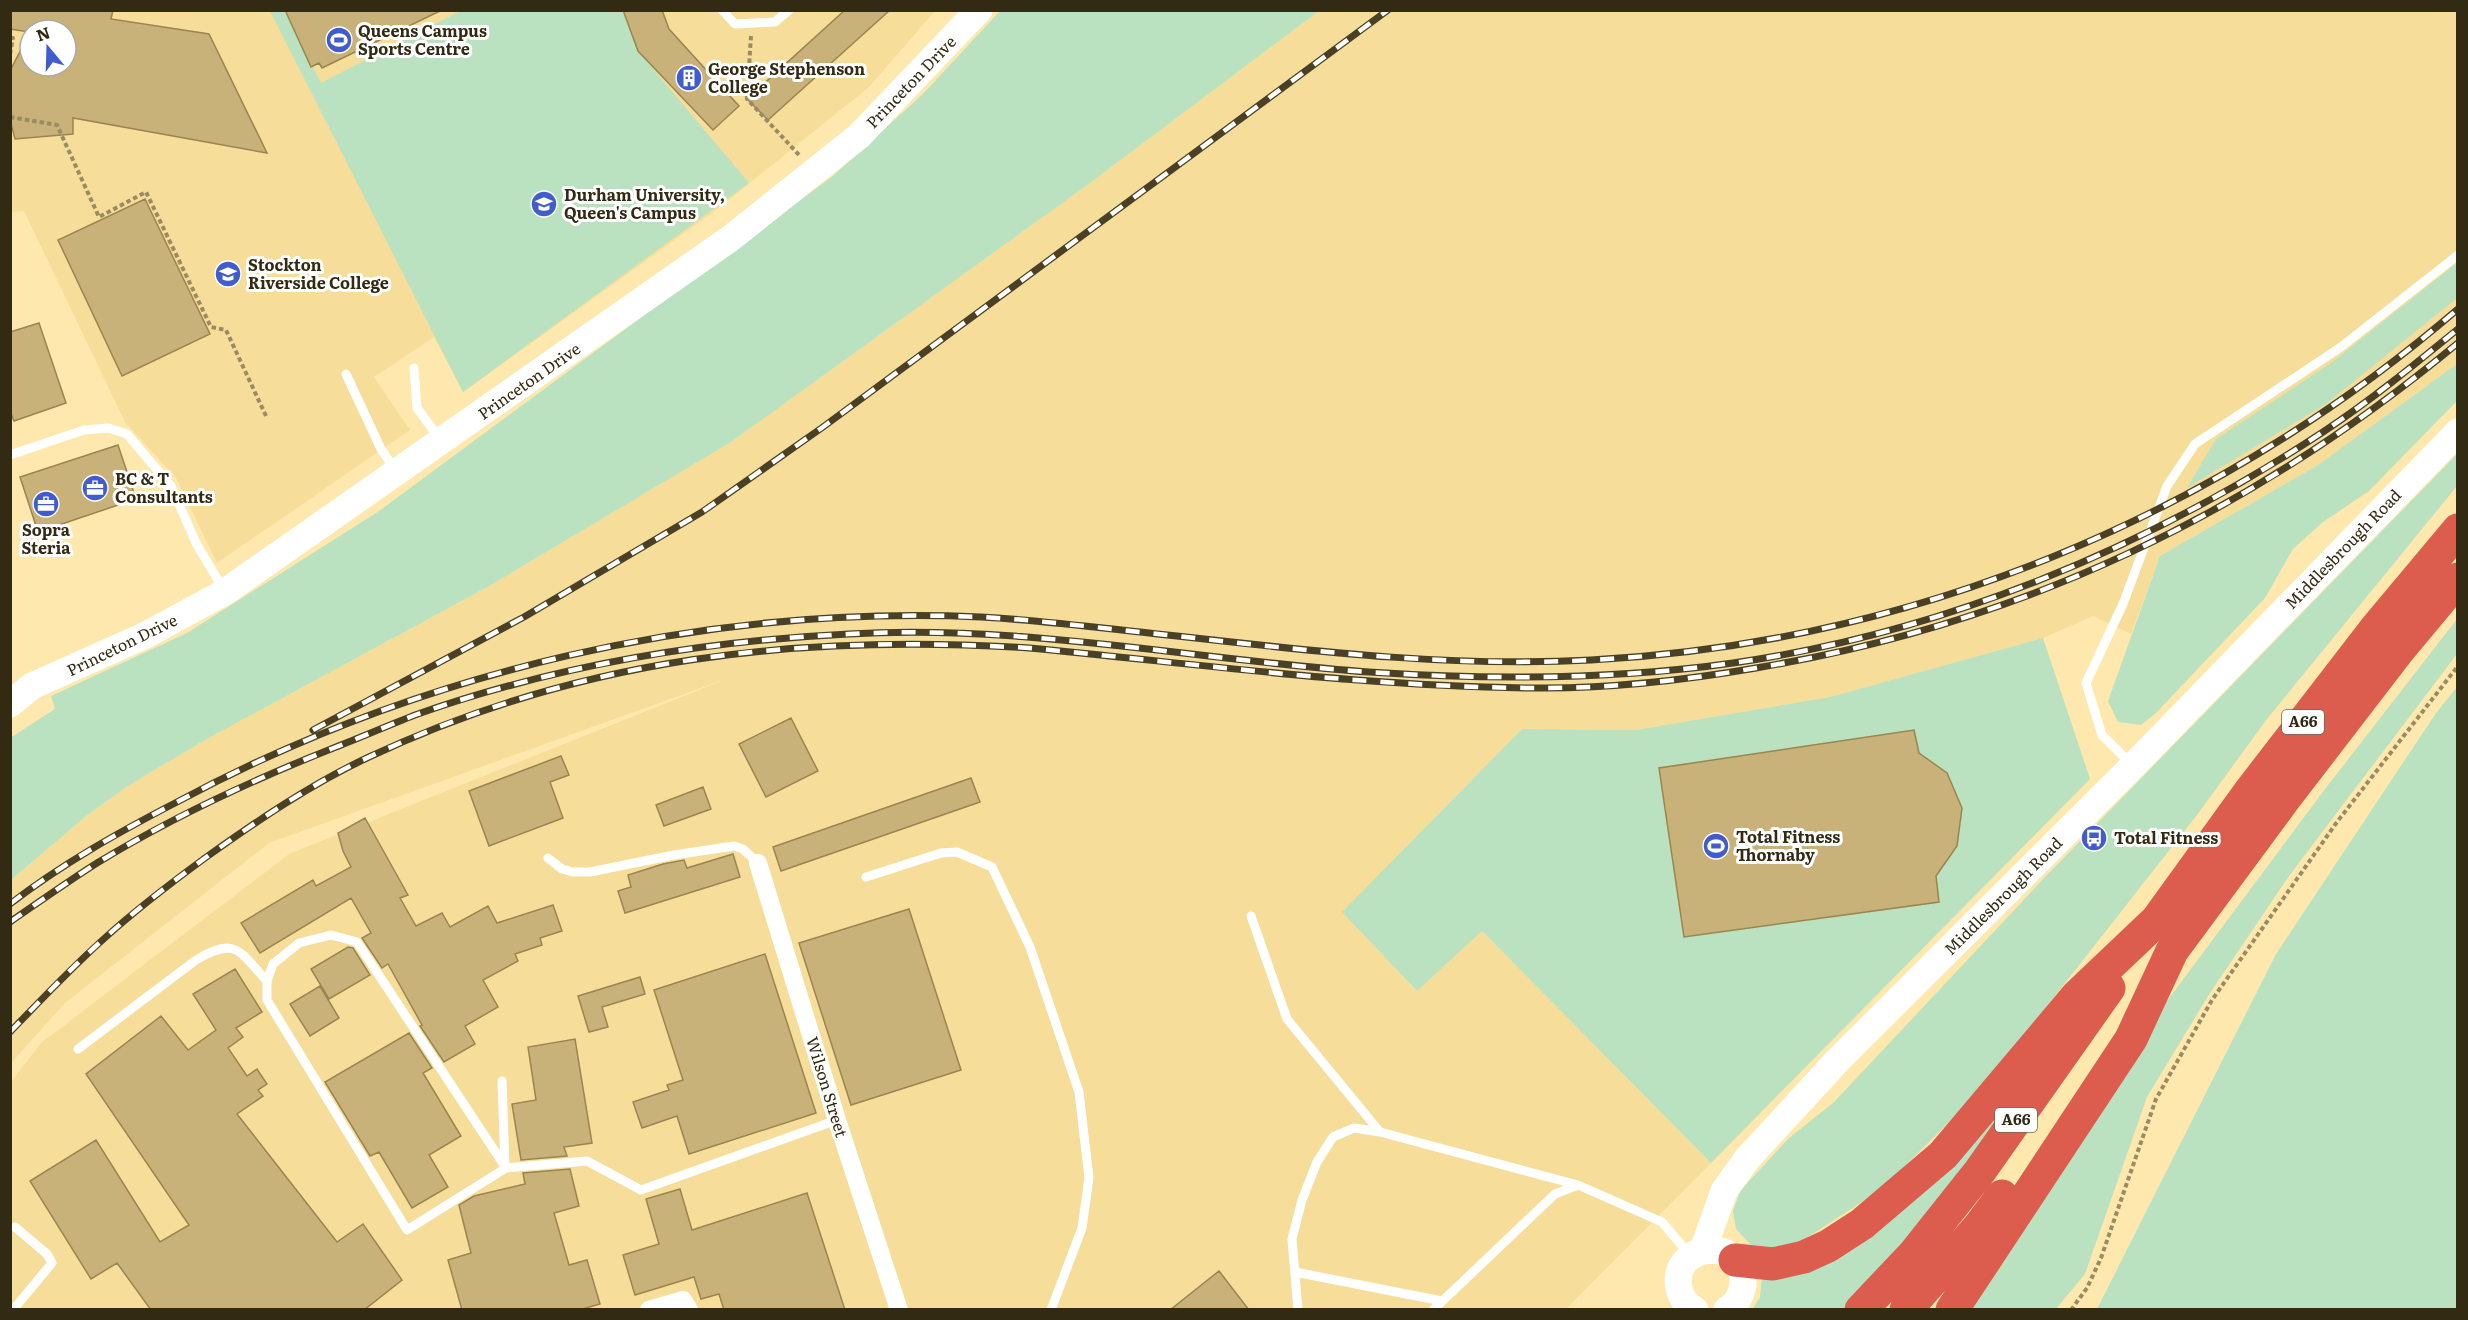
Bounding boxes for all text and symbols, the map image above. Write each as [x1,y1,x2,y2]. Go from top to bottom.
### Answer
north arrow [18,18,78,78]
place label: Queens Campus Sports Centre [358,18,487,60]
text: N [33,19,53,46]
sports icon: Queens Campus Sports Centre [324,25,354,55]
street label: Princeton Drive [860,30,961,133]
place label: George Stephenson College [708,56,865,98]
building icon: George Stephenson College [674,63,704,93]
place label: Durham University, Queen's Campus [564,182,725,224]
school or university icon: Durham University, Queen's Campus [529,189,559,219]
place label: Stockton Riverside College [248,252,389,294]
school or university icon: Stockton Riverside College [213,259,243,289]
street label: Princeton Drive [472,336,585,425]
place label: BC & T Consultants [115,466,213,508]
office icon: BC & T Consultants [80,473,110,503]
street label: Middlesbrough Road [2279,483,2406,614]
office icon: Sopra Steria [31,489,61,519]
place label: Sopra Steria [21,517,71,559]
street label: Princeton Drive [62,607,181,681]
road number: A66 [2282,710,2324,734]
bus stop icon: Total Fitness [2079,823,2109,853]
place label: Total Fitness Thornaby [1736,824,1840,866]
place label: Total Fitness [2114,825,2218,849]
sports icon: Total Fitness Thornaby [1701,831,1731,861]
street label: Middlesbrough Road [1938,831,2067,960]
street label: Wilson Street [801,1034,855,1140]
road number: A66 [1995,1108,2037,1132]

